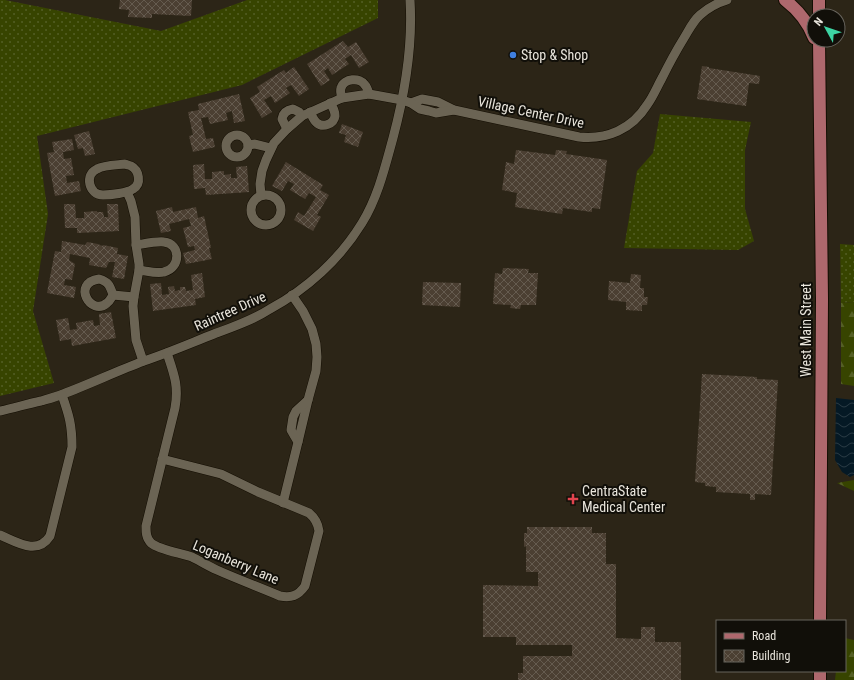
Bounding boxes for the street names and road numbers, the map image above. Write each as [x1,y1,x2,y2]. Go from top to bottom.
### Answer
street label: Village Center Drive [476,93,586,131]
street label: West Main Street [798,283,814,377]
street label: Raintree Drive [192,288,269,334]
street label: Loganberry Lane [191,537,282,587]

